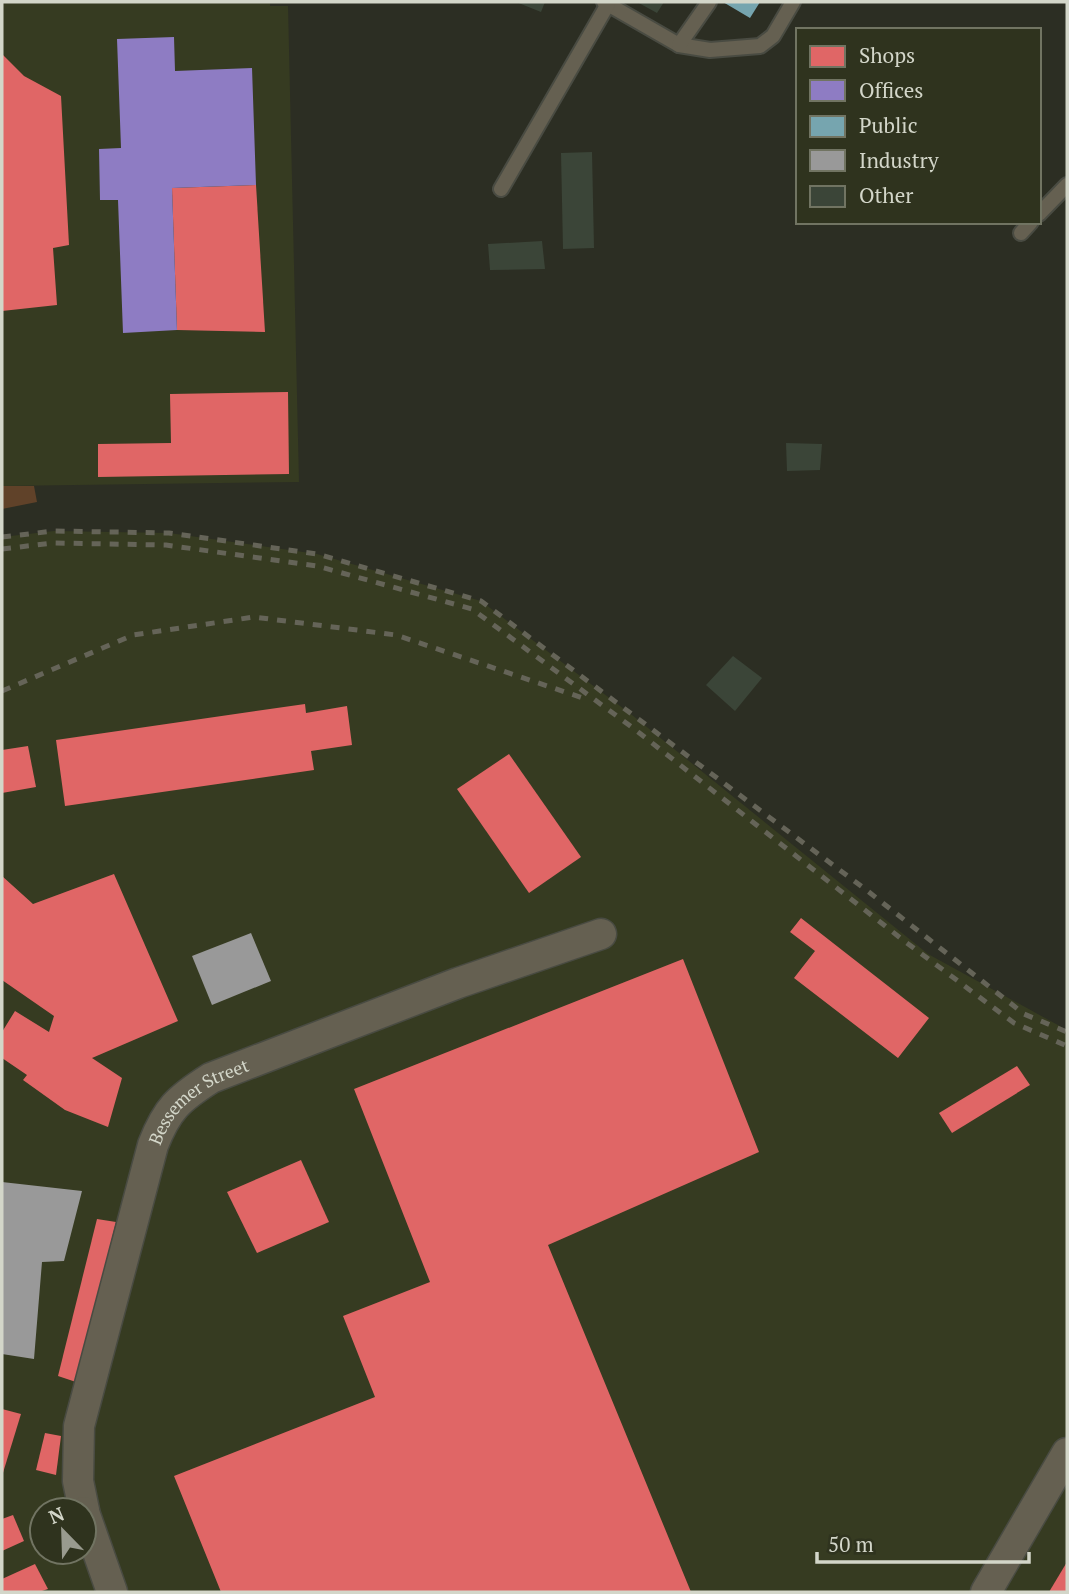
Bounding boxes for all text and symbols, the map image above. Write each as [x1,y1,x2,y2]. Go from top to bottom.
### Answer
legend [796,28,1041,224]
text: Shops [859,41,915,69]
text: Offices [859,76,923,104]
text: Public [859,111,917,139]
text: Industry [859,146,939,174]
text: Other [859,181,913,209]
street label: Bessemer Street [142,1053,252,1148]
north arrow [28,1496,98,1566]
text: N [45,1500,68,1529]
scale bar [817,1520,1029,1564]
text: 50 m [828,1530,874,1558]

